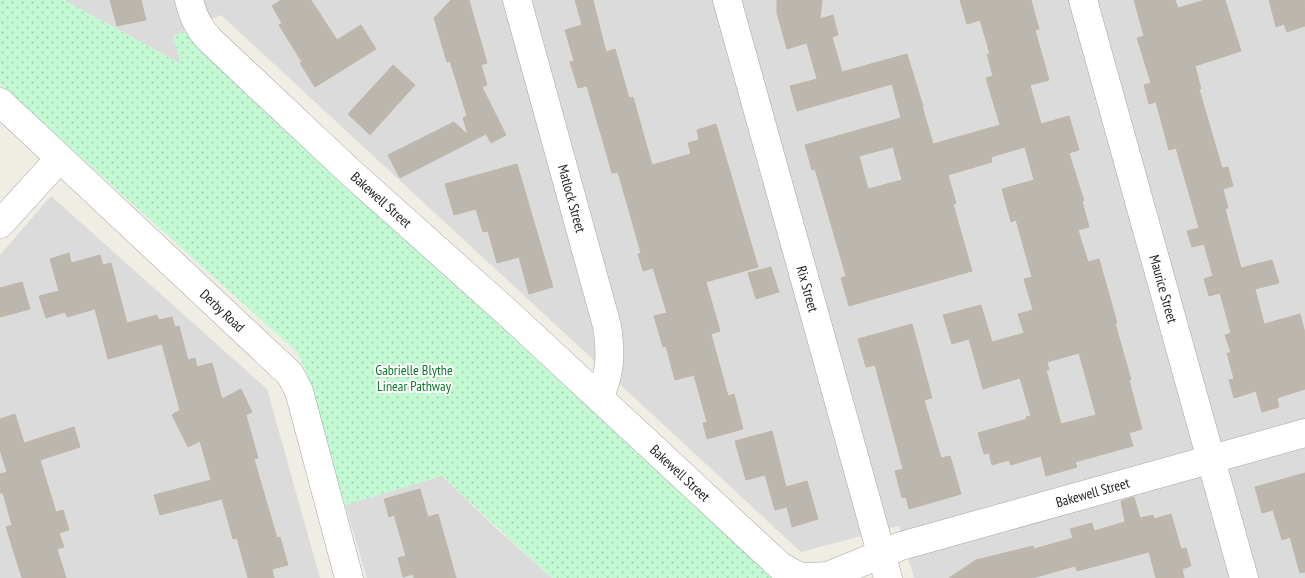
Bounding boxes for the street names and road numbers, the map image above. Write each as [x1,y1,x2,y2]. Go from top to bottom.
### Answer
street label: Matlock Street [554,163,590,235]
street label: Bakewell Street [347,168,416,232]
street label: Maurice Street [1145,253,1182,325]
street label: Rix Street [792,264,823,314]
street label: Derby Road [196,285,249,336]
street label: Bakewell Street [646,441,714,506]
street label: Bakewell Street [1054,474,1132,511]

